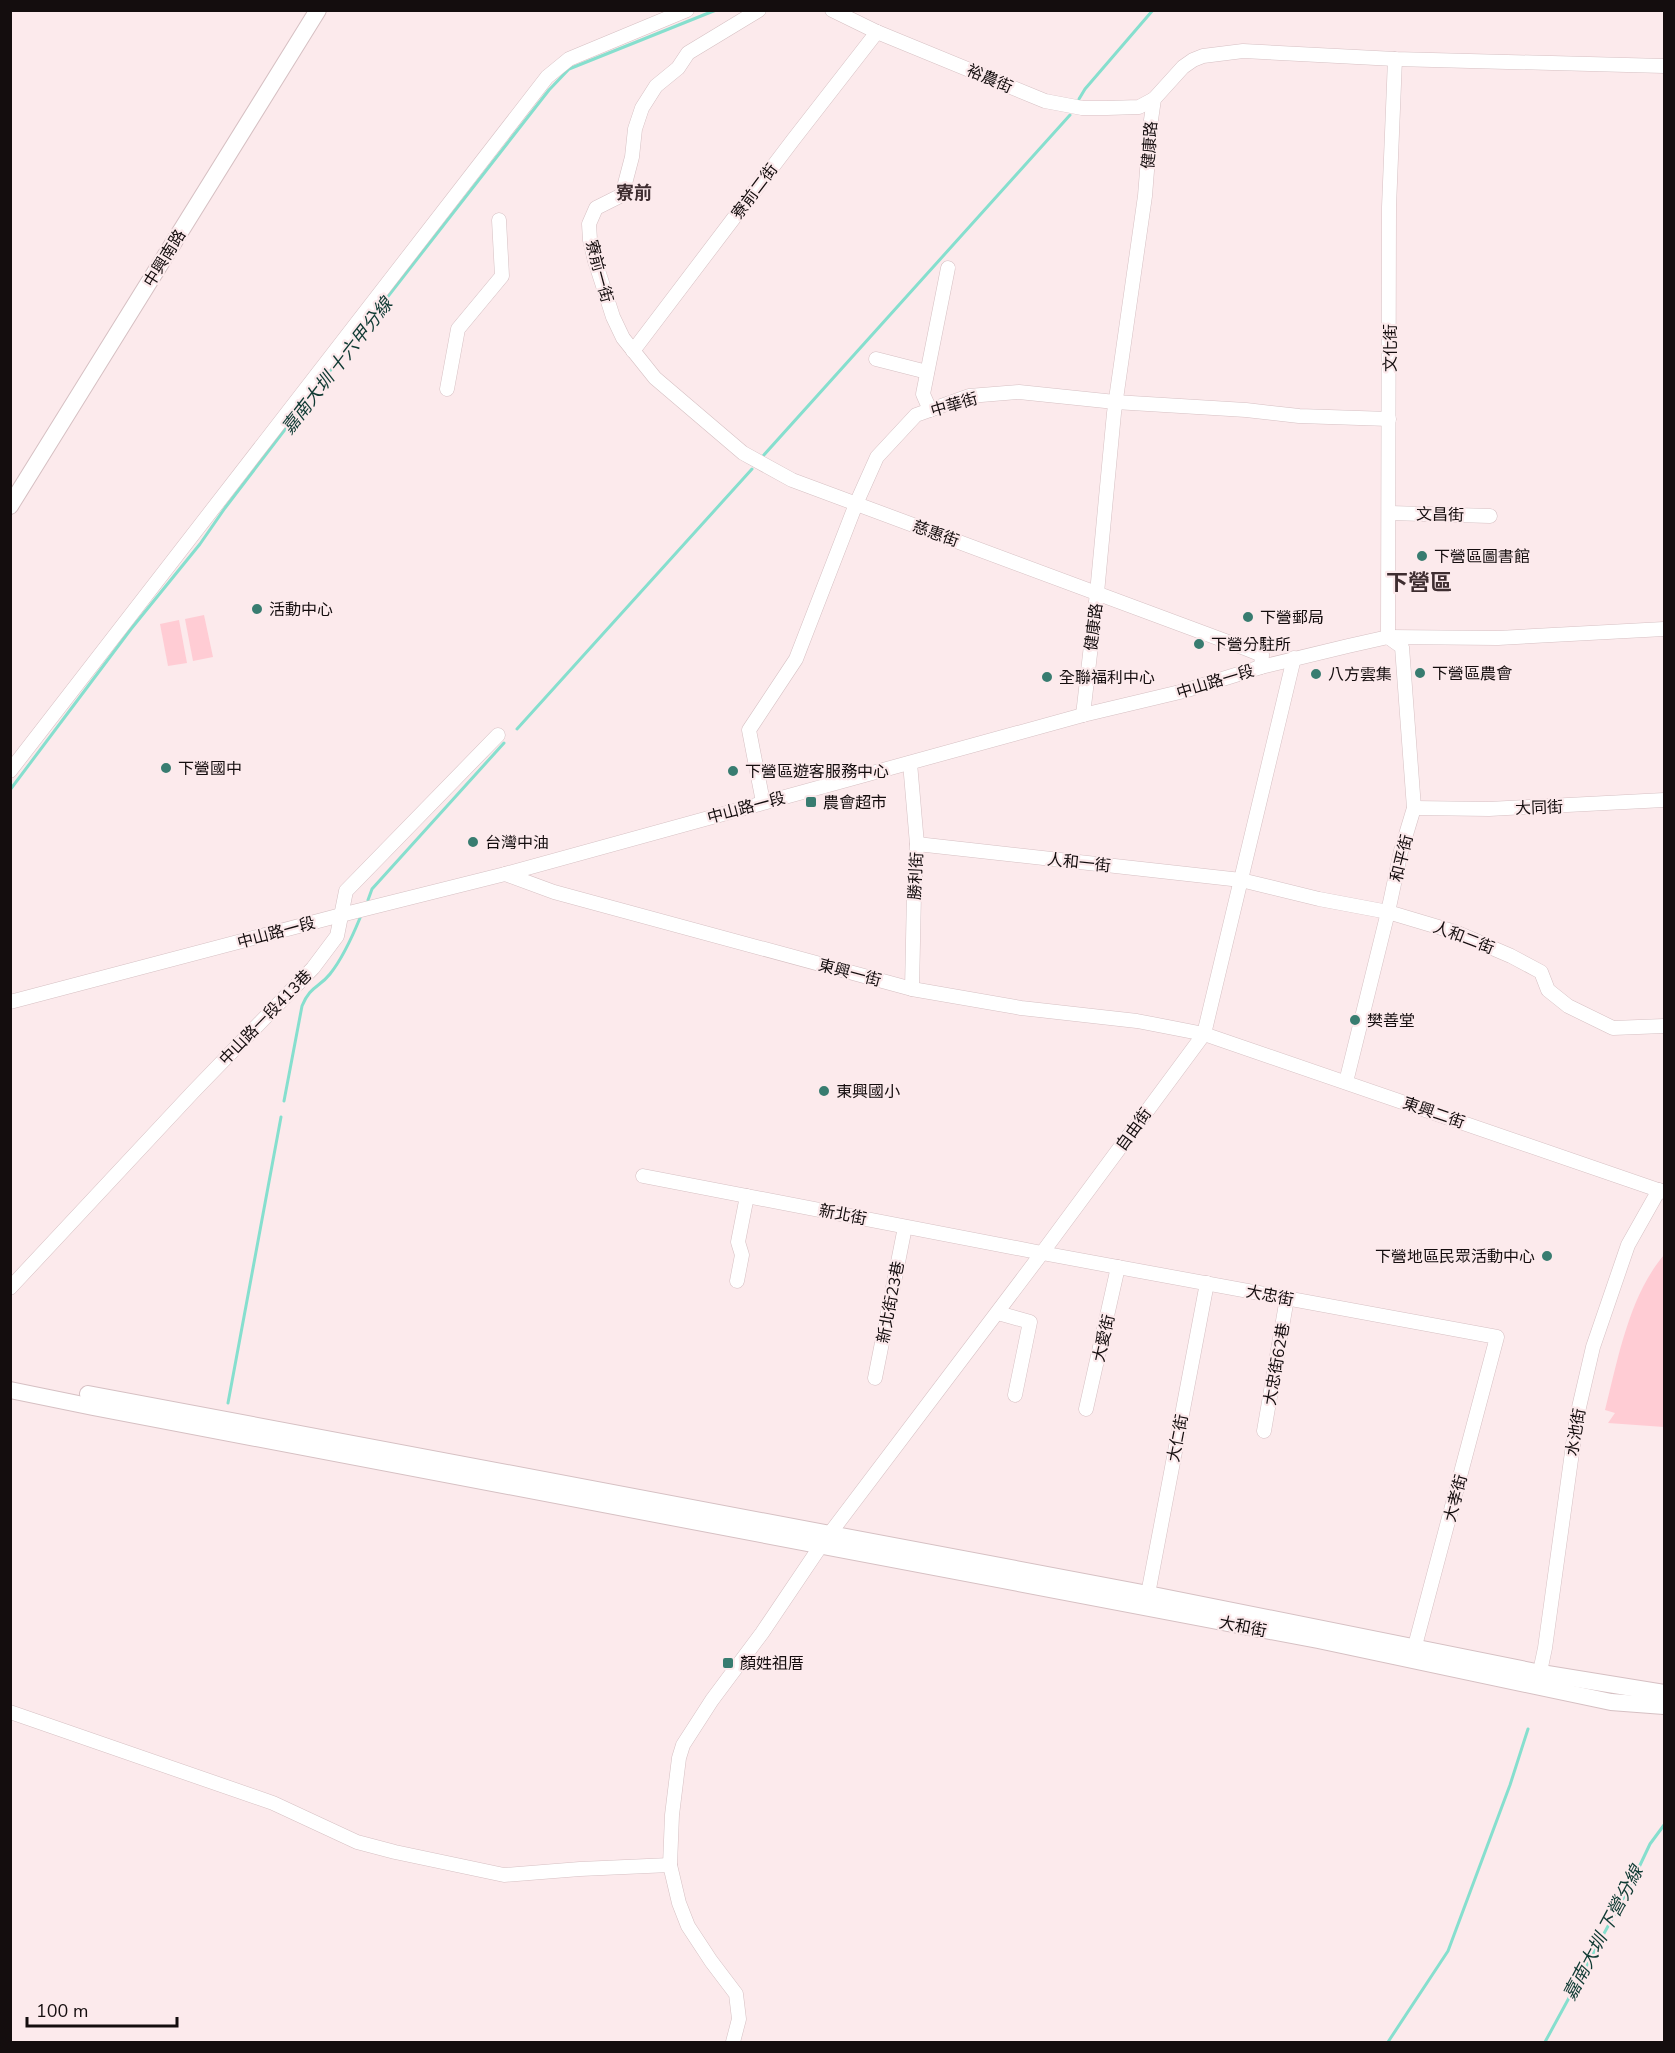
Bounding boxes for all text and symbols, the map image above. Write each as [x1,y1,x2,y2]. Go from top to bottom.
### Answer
street label: 裕農街 [963,59,1016,98]
street label: 健康路 [1137,120,1163,170]
street label: 寮前二街 [727,159,783,224]
district label: 寮前 [616,181,652,205]
street label: 中興南路 [139,226,191,292]
street label: 寮前一街 [580,237,618,305]
water label: 嘉南大圳 十六甲分線 [276,291,399,439]
street label: 文化街 [1380,324,1402,372]
street label: 中華街 [928,388,980,422]
street label: 文昌街 [1416,504,1464,526]
street label: 慈惠街 [909,515,962,552]
place label: 下營區圖書館 [1434,546,1530,568]
marker: 下營區圖書館 [1415,549,1429,563]
district label: 下營區 [1386,568,1452,598]
place label: 活動中心 [269,599,333,621]
marker: 活動中心 [250,602,264,616]
street label: 健康路 [1080,602,1108,652]
place label: 下營郵局 [1260,607,1324,629]
marker: 下營郵局 [1241,610,1255,624]
place label: 下營分駐所 [1211,634,1291,656]
marker: 下營分駐所 [1192,637,1206,651]
street label: 中山路一段 [1174,660,1257,704]
place label: 下營區農會 [1432,663,1512,685]
place label: 八方雲集 [1328,664,1392,686]
marker: 下營區農會 [1413,666,1427,680]
place label: 全聯福利中心 [1059,667,1155,689]
marker: 八方雲集 [1309,667,1323,681]
marker: 全聯福利中心 [1040,670,1054,684]
place label: 下營國中 [178,758,242,780]
marker: 下營國中 [159,761,173,775]
place label: 下營區遊客服務中心 [745,761,889,783]
marker: 下營區遊客服務中心 [726,764,740,778]
street label: 中山路一段 [705,787,788,829]
place label: 農會超市 [823,792,887,814]
marker: 農會超市 [804,795,818,809]
street label: 大同街 [1515,796,1563,820]
place label: 台灣中油 [485,832,549,854]
street label: 和平街 [1385,832,1418,884]
marker: 台灣中油 [466,835,480,849]
street label: 人和一街 [1046,849,1112,877]
street label: 勝利街 [904,852,928,901]
street label: 中山路一段 [235,912,318,954]
street label: 人和二街 [1430,916,1497,960]
street label: 東興一街 [816,954,884,992]
street label: 中山路一段413巷 [214,965,317,1070]
place label: 樊善堂 [1367,1010,1415,1032]
marker: 樊善堂 [1348,1013,1362,1027]
place label: 東興國小 [836,1081,900,1103]
marker: 東興國小 [817,1084,831,1098]
street label: 東興二街 [1400,1092,1468,1134]
street label: 自由街 [1111,1104,1157,1155]
street label: 新北街 [817,1200,868,1230]
place label: 下營地區民眾活動中心 [1375,1246,1535,1268]
marker: 下營地區民眾活動中心 [1540,1249,1554,1263]
street label: 新北街23巷 [872,1259,910,1345]
street label: 大忠街 [1244,1281,1295,1311]
street label: 大愛街 [1088,1312,1120,1364]
street label: 大忠街62巷 [1259,1321,1295,1407]
street label: 水池街 [1561,1407,1591,1458]
street label: 大仁街 [1163,1413,1193,1464]
street label: 大孝街 [1439,1472,1473,1524]
street label: 大和街 [1217,1612,1268,1642]
place label: 顏姓祖厝 [740,1653,804,1675]
marker: 顏姓祖厝 [721,1656,735,1670]
water label: 嘉南大圳 下營分線 [1558,1860,1649,2004]
scale bar [27,1990,177,2028]
text: 100 m [36,1999,88,2023]

